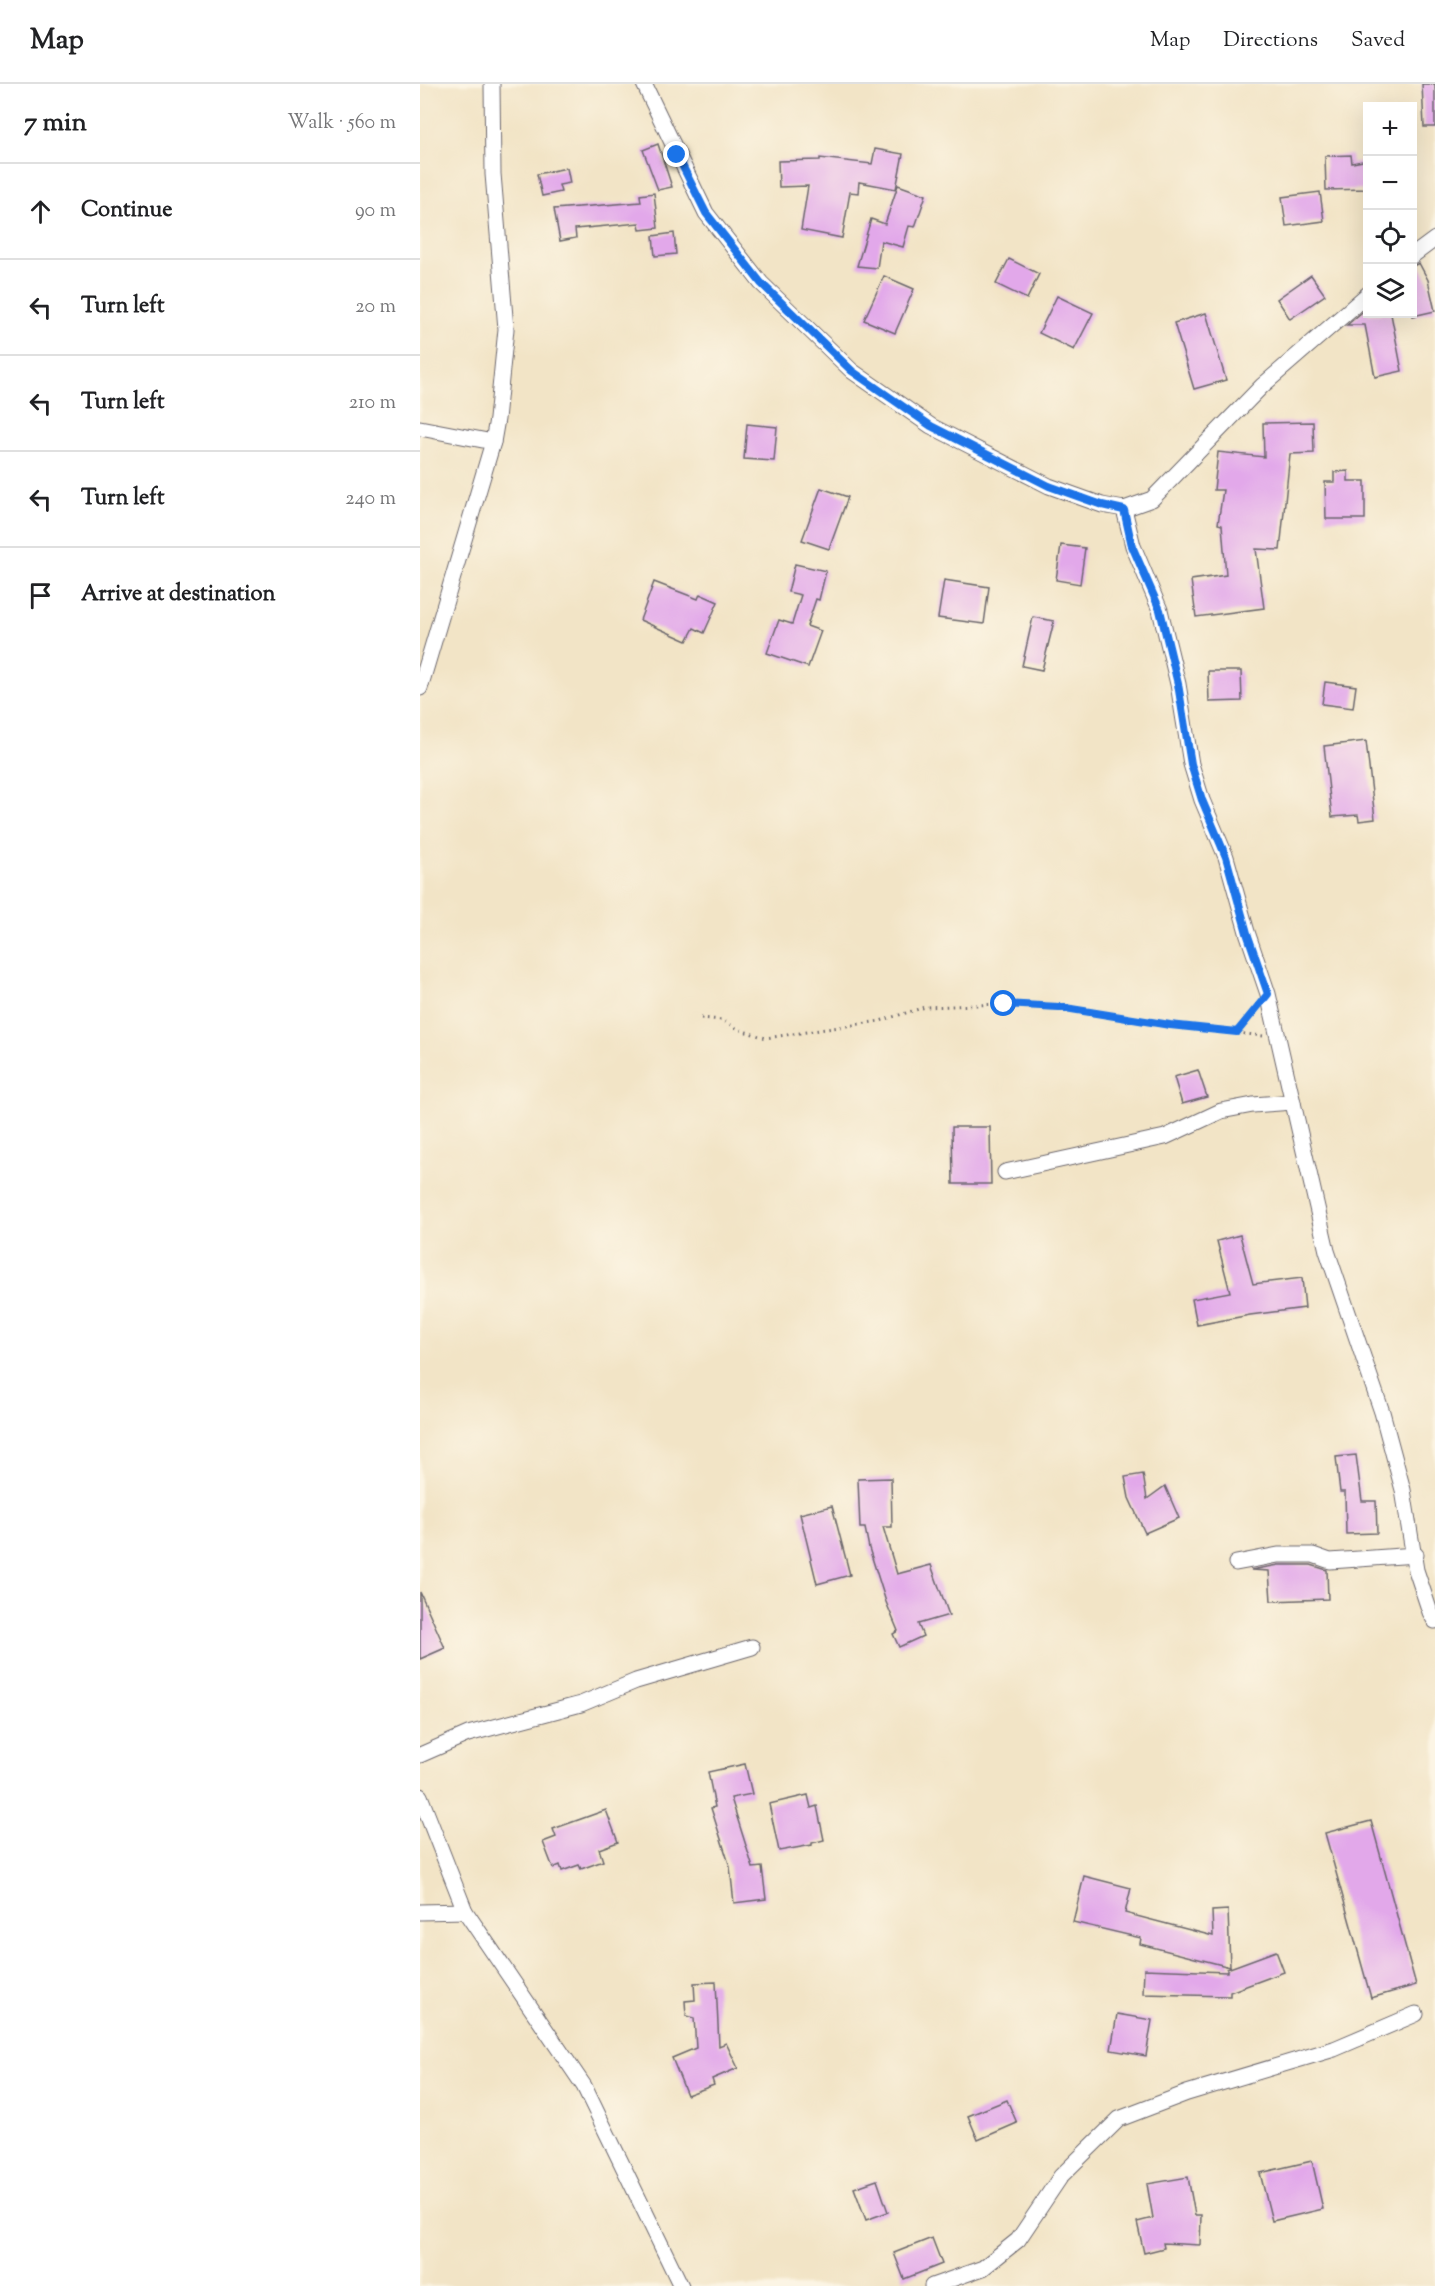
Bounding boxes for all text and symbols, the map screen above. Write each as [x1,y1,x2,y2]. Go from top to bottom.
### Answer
text: Map [30,21,84,61]
text: Map [1150,26,1190,56]
text: Directions [1223,26,1318,56]
text: Saved [1351,26,1405,56]
map controls [1363,102,1417,318]
button: + [1363,102,1417,156]
text: 7 min [24,105,87,142]
text: Walk · 560 m [287,109,396,138]
route end [663,141,689,167]
button: − [1363,156,1417,210]
icon: ahead [24,195,57,228]
text: Continue [81,195,172,227]
text: 90 m [355,197,396,226]
button: locate [1363,210,1417,264]
button: layers [1363,264,1417,318]
icon: left [24,291,57,324]
text: Turn left [81,291,164,323]
text: 20 m [355,293,396,322]
icon: left [24,387,57,420]
text: Turn left [81,387,164,419]
text: 210 m [349,389,396,418]
icon: left [24,483,57,516]
text: Turn left [81,483,164,515]
text: 240 m [345,485,396,514]
icon: arrive [24,579,57,612]
text: Arrive at destination [81,579,276,611]
route start [990,990,1016,1016]

